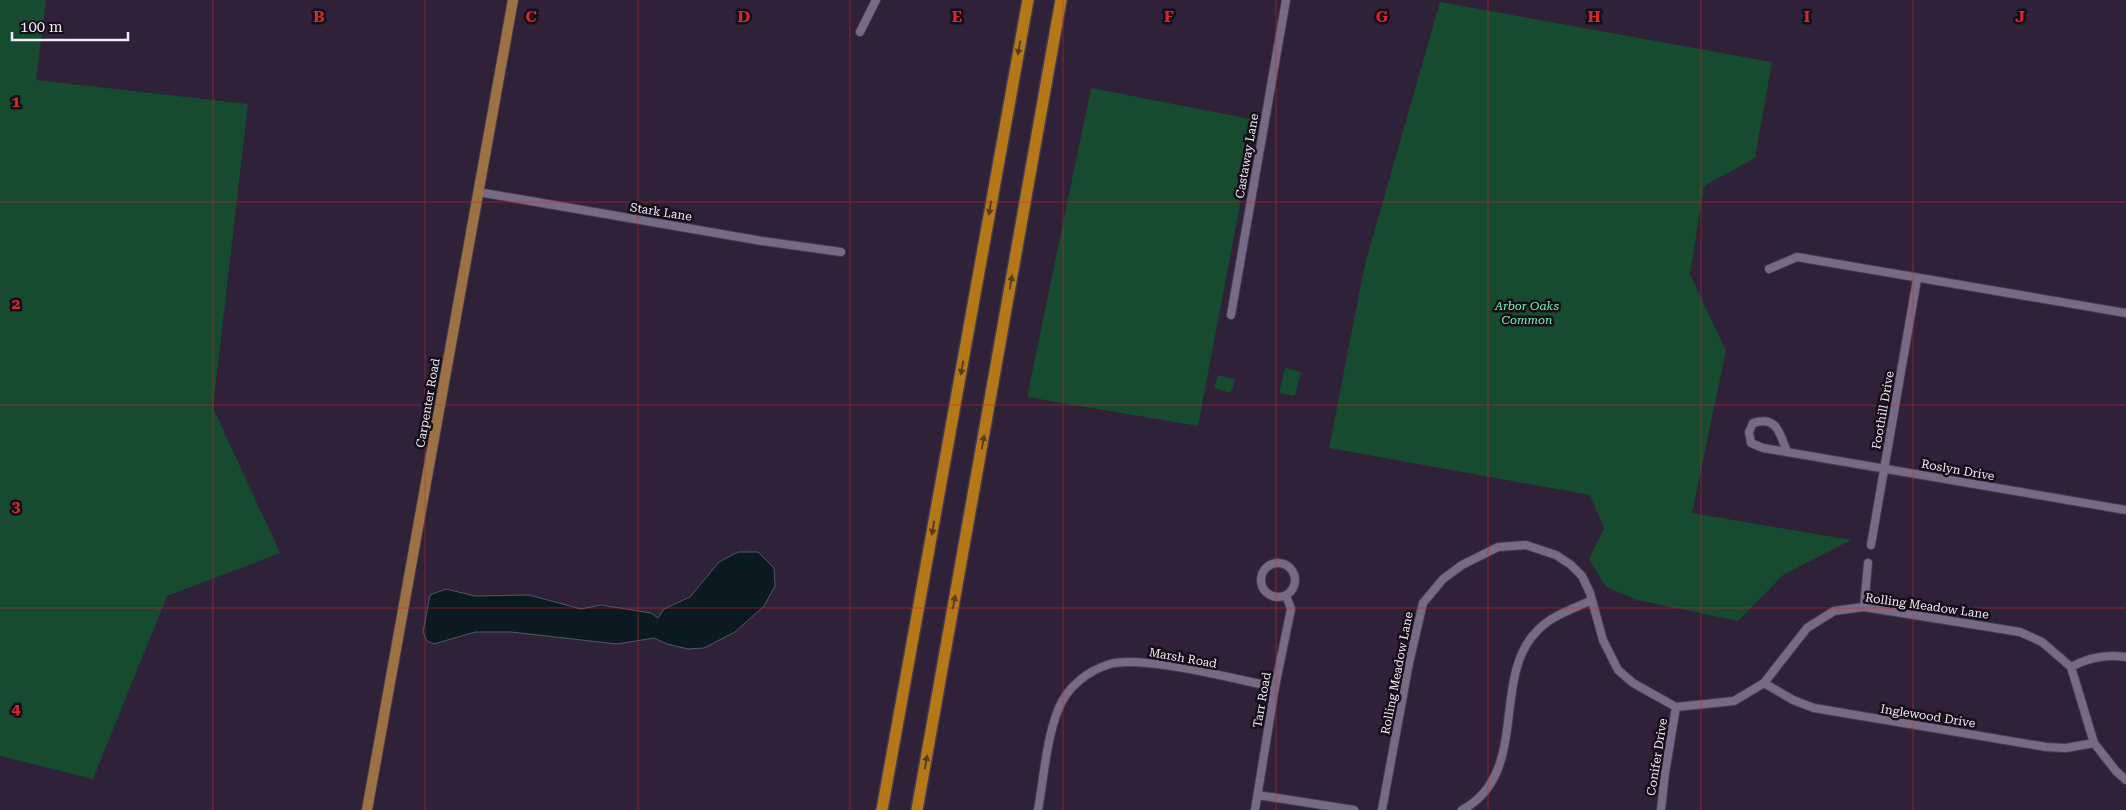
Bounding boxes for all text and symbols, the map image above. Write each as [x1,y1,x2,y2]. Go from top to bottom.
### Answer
text: B [313,7,325,26]
text: C [525,7,537,26]
text: D [738,7,751,26]
text: E [952,7,962,26]
text: F [1164,7,1174,26]
text: G [1376,7,1389,26]
text: H [1587,7,1601,26]
text: I [1804,7,1810,26]
text: J [2015,7,2025,26]
scale bar [12,10,129,42]
text: 100 m [20,18,63,36]
one-way arrow [1015,40,1023,56]
text: 1 [12,92,21,111]
street label: Castaway Lane [1233,112,1261,200]
street label: Stark Lane [629,200,693,224]
one-way arrow [986,200,994,216]
one-way arrow [1007,274,1015,290]
text: 2 [12,294,21,313]
park label: Arbor Oaks Common [1494,299,1559,327]
street label: Carpenter Road [413,357,443,449]
one-way arrow [957,360,965,376]
street label: Foothill Drive [1869,369,1897,450]
one-way arrow [979,434,987,450]
street label: Roslyn Drive [1920,457,1996,483]
text: 3 [12,497,21,516]
one-way arrow [928,520,936,536]
street label: Rolling Meadow Lane [1864,590,1990,622]
one-way arrow [951,594,959,610]
street label: Rolling Meadow Lane [1378,610,1416,736]
street label: Marsh Road [1148,645,1218,671]
street label: Tarr Road [1250,671,1274,729]
text: 4 [12,699,21,718]
street label: Inglewood Drive [1880,702,1977,730]
street label: Conifer Drive [1644,717,1670,797]
one-way arrow [922,754,930,770]

